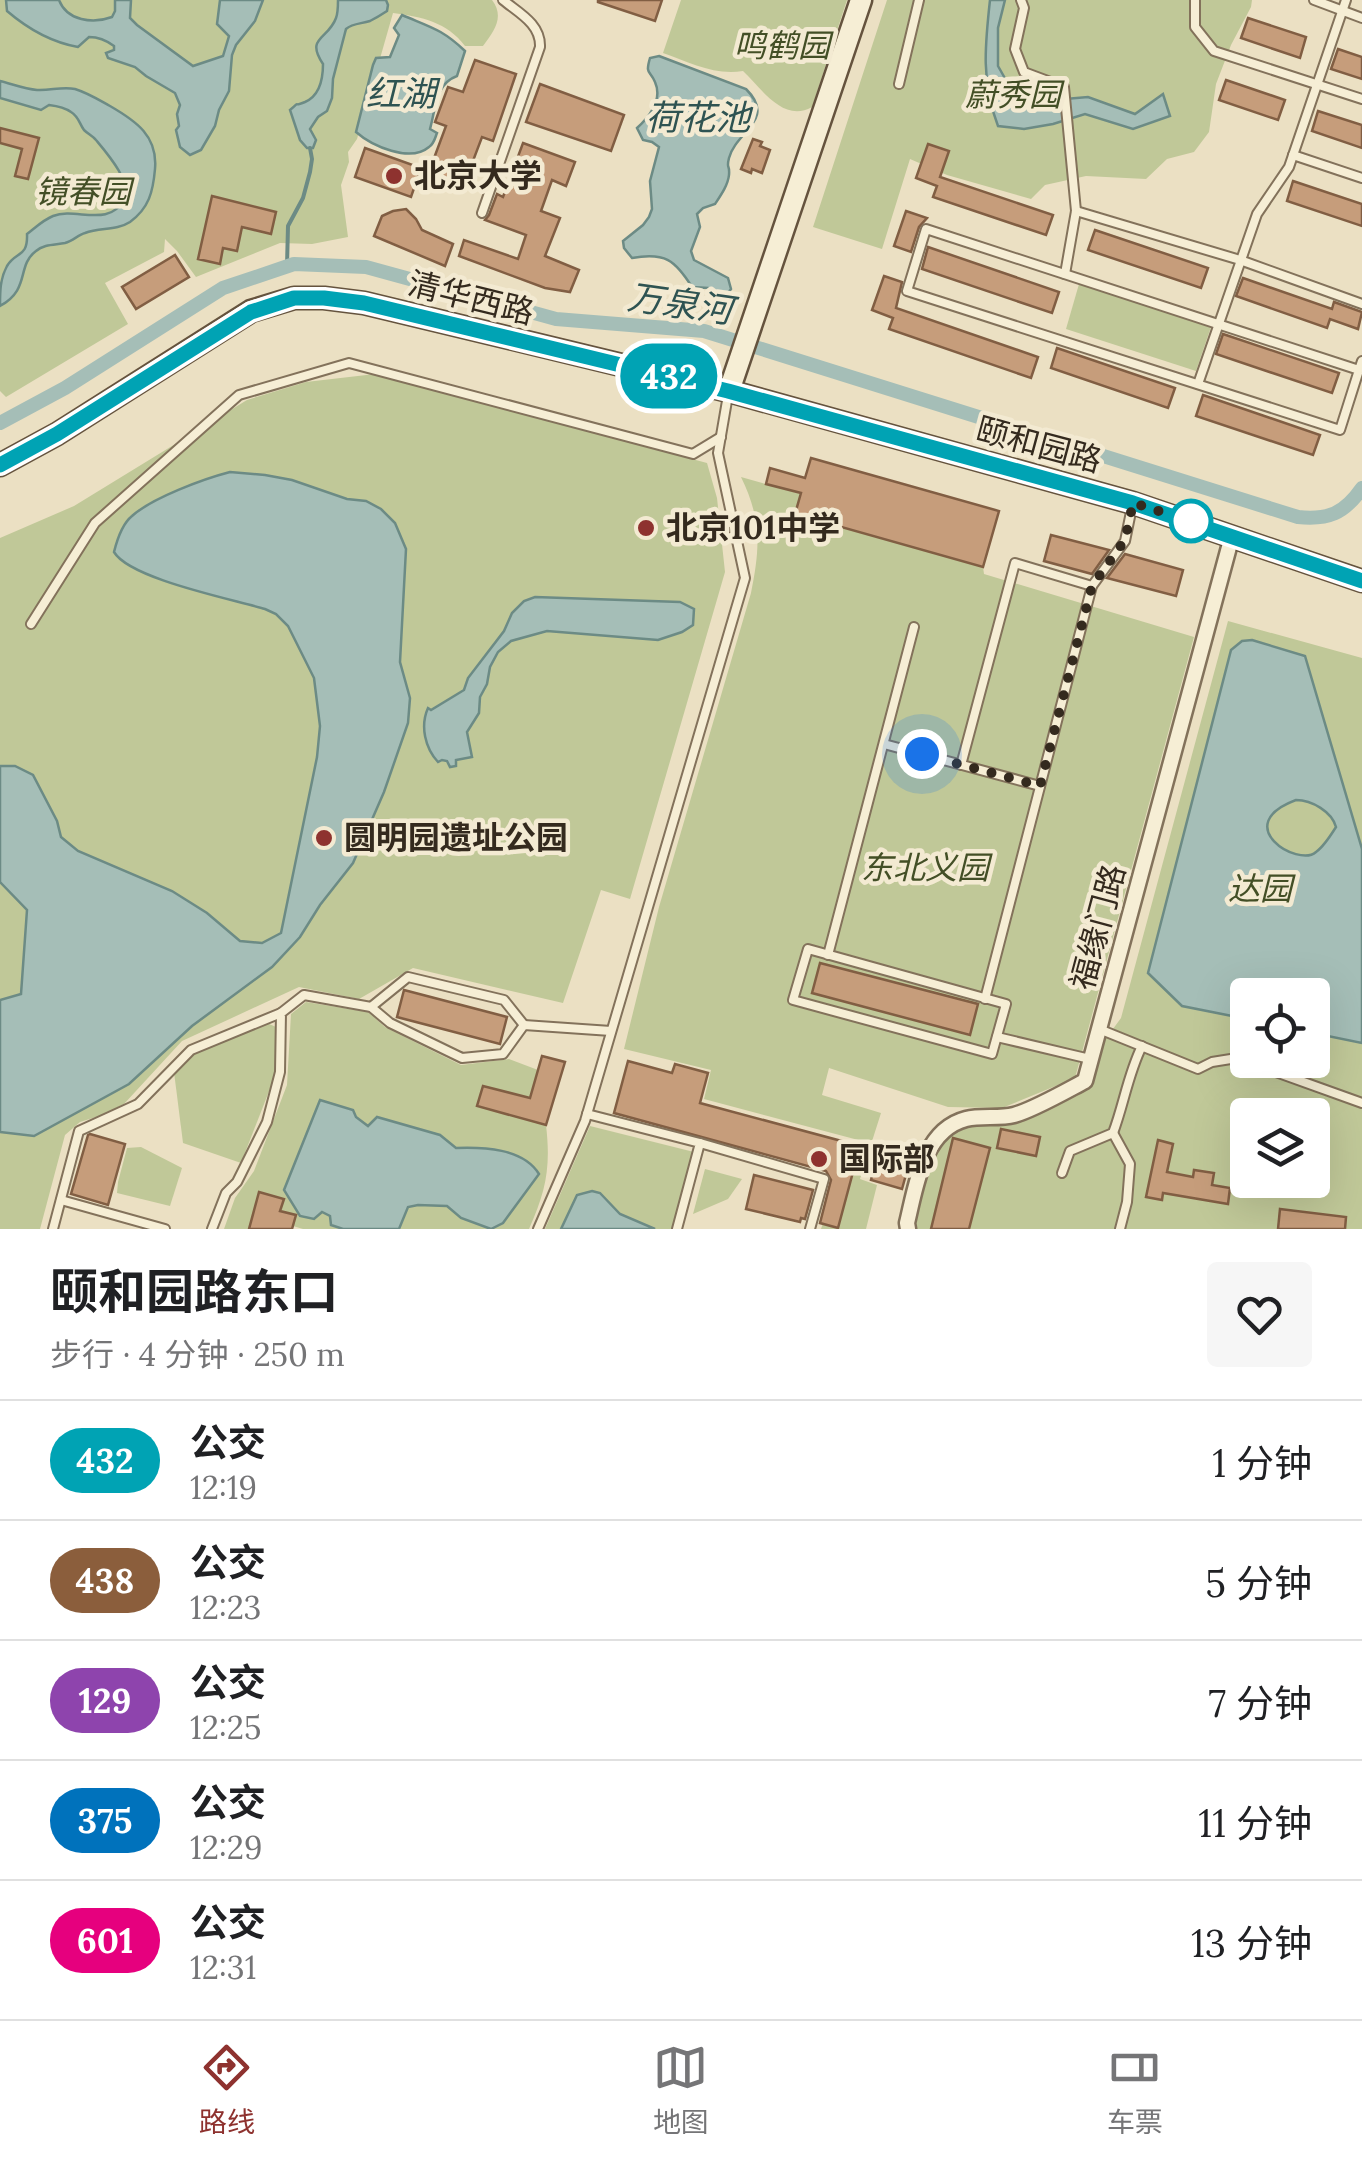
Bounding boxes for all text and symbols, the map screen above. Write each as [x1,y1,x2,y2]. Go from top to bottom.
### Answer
park label: 鸣鹤园 [734,25,834,66]
water label: 红湖 [366,71,441,116]
park label: 蔚秀园 [965,74,1065,115]
water label: 荷花池 [645,95,753,140]
place label: 北京大学 [414,155,542,196]
marker: 北京大学 [383,165,405,187]
park label: 镜春园 [35,171,135,212]
street label: 清华西路 [404,262,538,333]
water label: 万泉河 [625,274,741,334]
line badge: 432 [612,344,726,408]
text: 432 [640,354,698,399]
street label: 颐和园路 [972,408,1106,481]
unlabelled marker [1170,500,1212,542]
place label: 北京101中学 [666,507,840,548]
marker: 北京101中学 [635,517,657,539]
your location [897,729,947,779]
place label: 圆明园遗址公园 [344,817,568,858]
marker: 圆明园遗址公园 [313,827,335,849]
park label: 东北义园 [861,847,993,888]
street label: 福缘门路 [1061,860,1134,994]
park label: 达园 [1228,868,1296,909]
map controls [1230,978,1330,1198]
button: locate [1230,978,1330,1078]
button: layers [1230,1098,1330,1198]
place label: 国际部 [839,1138,935,1179]
marker: 国际部 [808,1148,830,1170]
text: 颐和园路东口 [50,1261,338,1322]
button: heart [1207,1262,1312,1367]
text: 步行 · 4 分钟 · 250 m [50,1334,345,1375]
text: 公交 [190,1418,266,1466]
text: 432 [76,1438,134,1483]
text: 1 分钟 [1212,1439,1312,1487]
text: 12:19 [190,1467,257,1508]
text: 公交 [190,1538,266,1586]
text: 438 [76,1558,134,1603]
text: 5 分钟 [1205,1559,1312,1607]
text: 12:23 [190,1587,261,1628]
text: 公交 [190,1658,266,1706]
text: 129 [78,1678,132,1723]
text: 7 分钟 [1208,1679,1312,1727]
text: 12:25 [190,1707,261,1748]
text: 公交 [190,1778,266,1826]
text: 375 [78,1798,132,1843]
text: 11 分钟 [1198,1799,1312,1847]
text: 12:29 [190,1827,263,1868]
text: 公交 [190,1898,266,1946]
text: 601 [77,1918,133,1963]
text: 13 分钟 [1191,1919,1312,1967]
text: 12:31 [190,1947,256,1988]
tab: 路线 [199,2040,255,2140]
tab: 地图 [653,2040,709,2140]
tab: 车票 [1107,2040,1163,2140]

